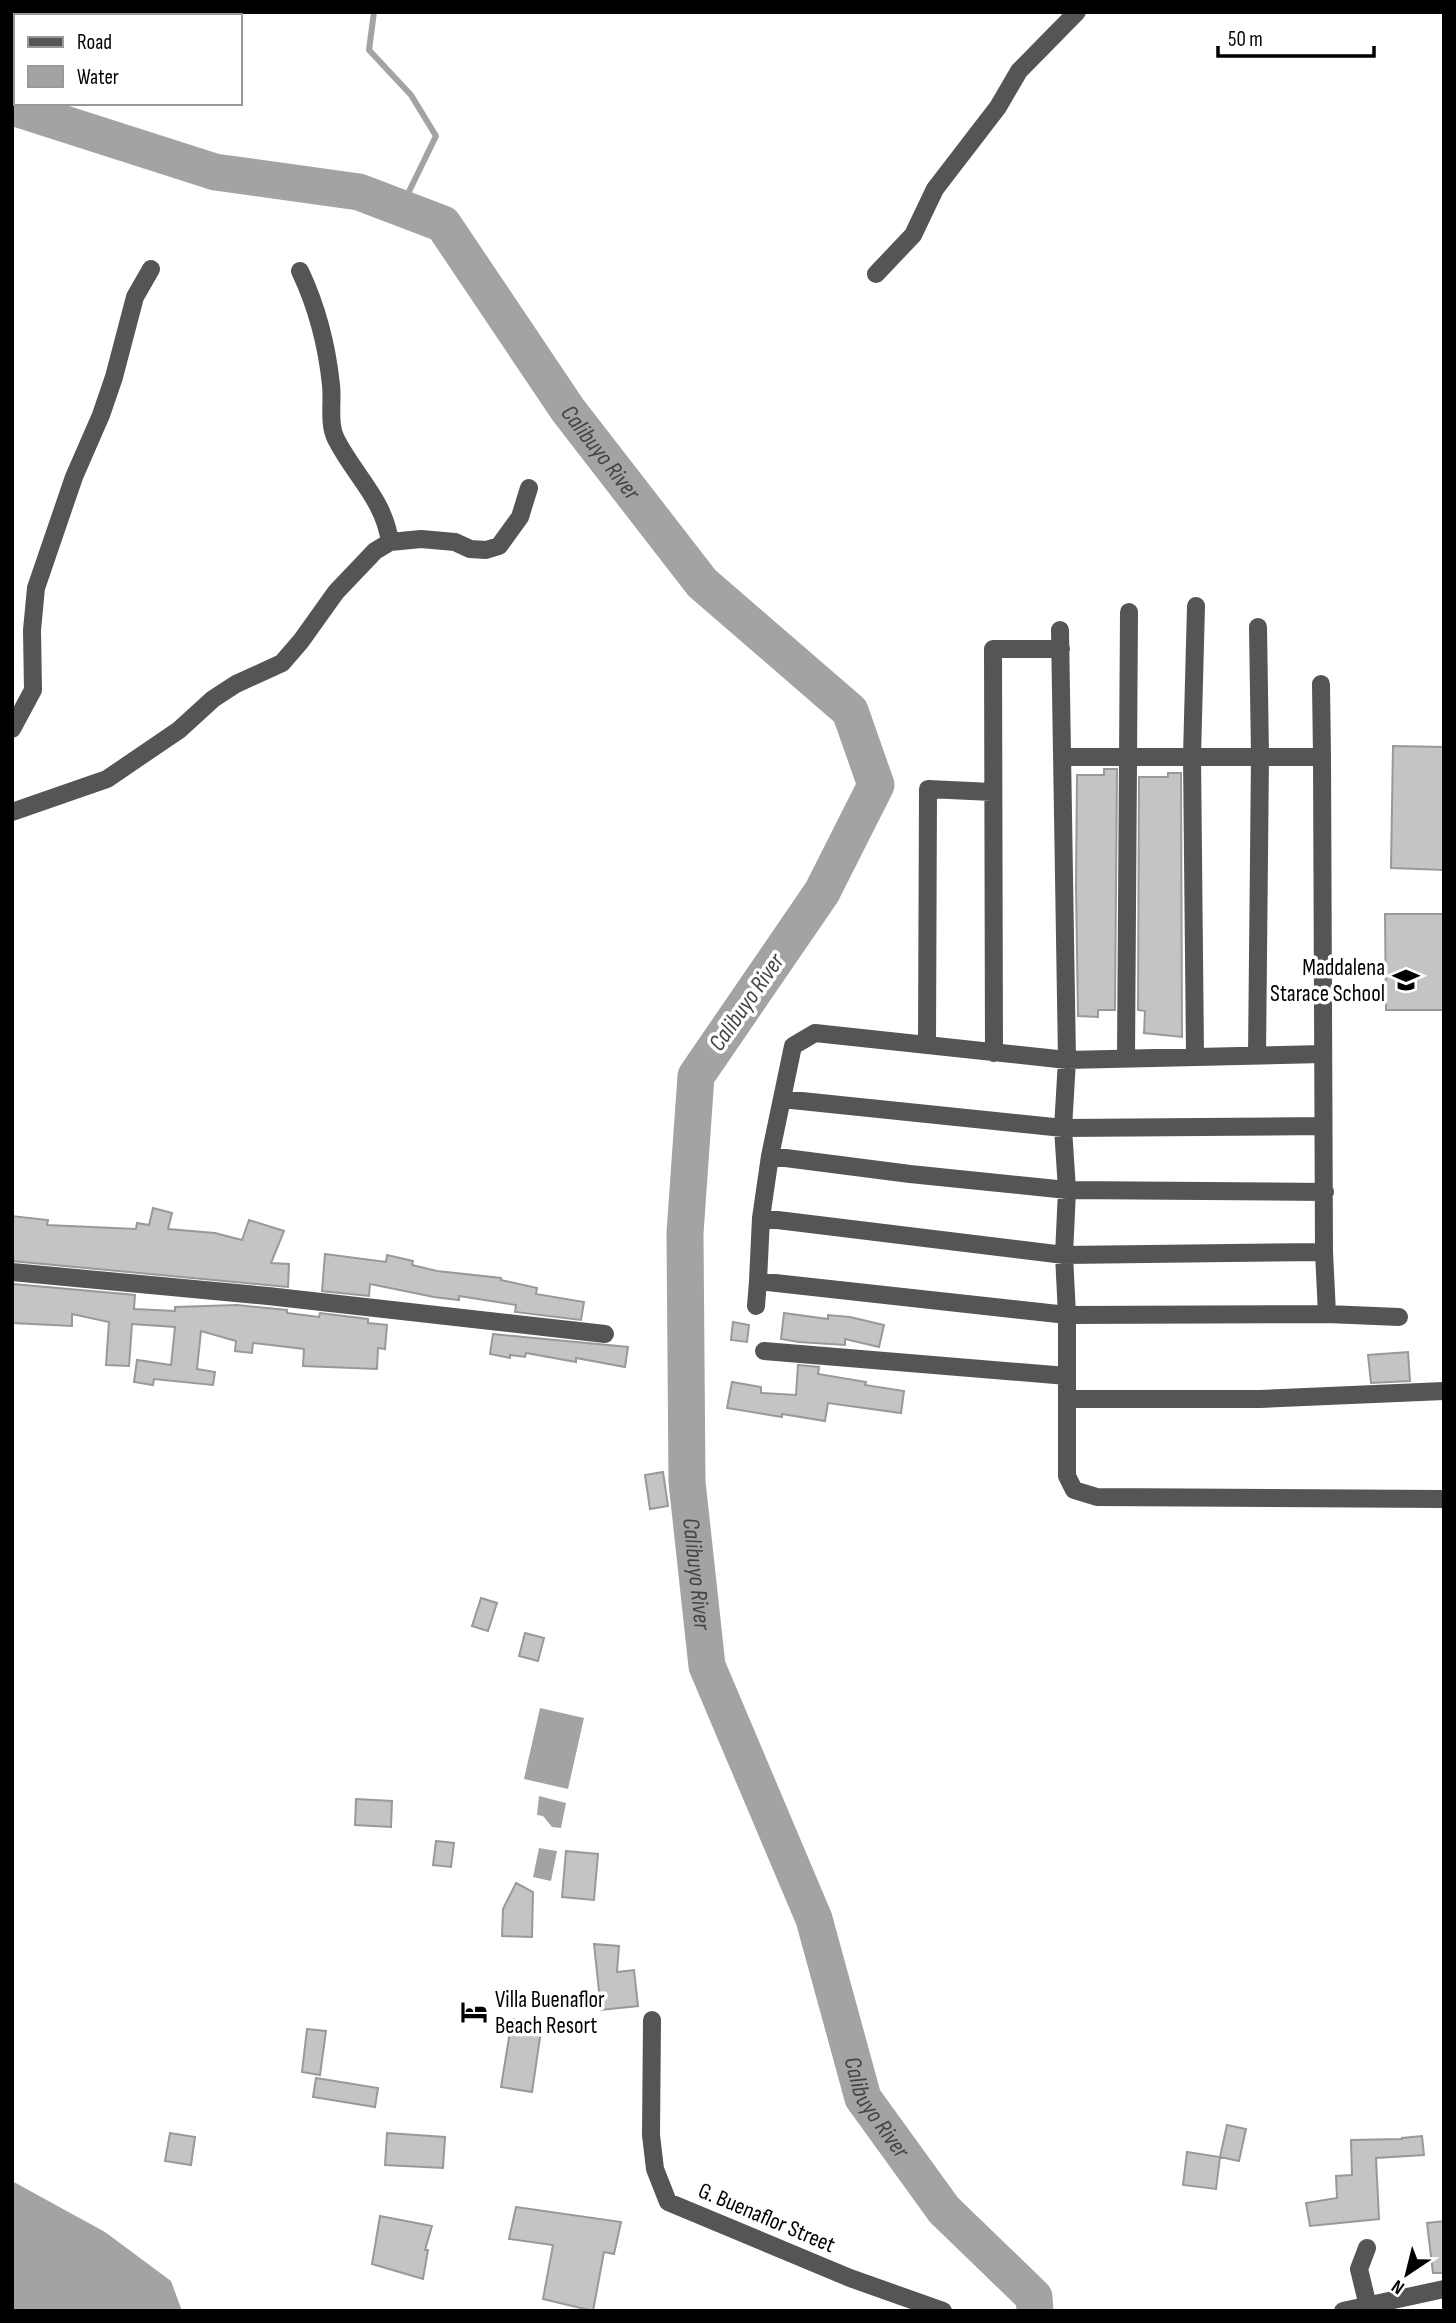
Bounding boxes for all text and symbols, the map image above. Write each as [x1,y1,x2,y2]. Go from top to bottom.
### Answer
legend [14,14,242,105]
scale bar [1218,14,1374,58]
text: 50 m [1228,27,1263,52]
text: Road [77,30,112,55]
text: Water [77,65,119,90]
water label: Calibuyo River [554,399,647,507]
water label: Calibuyo River [702,947,791,1057]
place label: Maddalena Starace School [1270,954,1385,1008]
school or university icon: Maddalena Starace School [1391,965,1421,995]
water label: Calibuyo River [676,1516,717,1632]
place label: Villa Buenaflor Beach Resort [495,1986,605,2040]
hotel icon: Villa Buenaflor Beach Resort [459,1997,489,2027]
water label: Calibuyo River [837,2054,916,2165]
street label: G. Buenaflor Street [694,2177,839,2259]
north arrow [1372,2239,1442,2309]
text: N [1387,2274,1409,2299]

